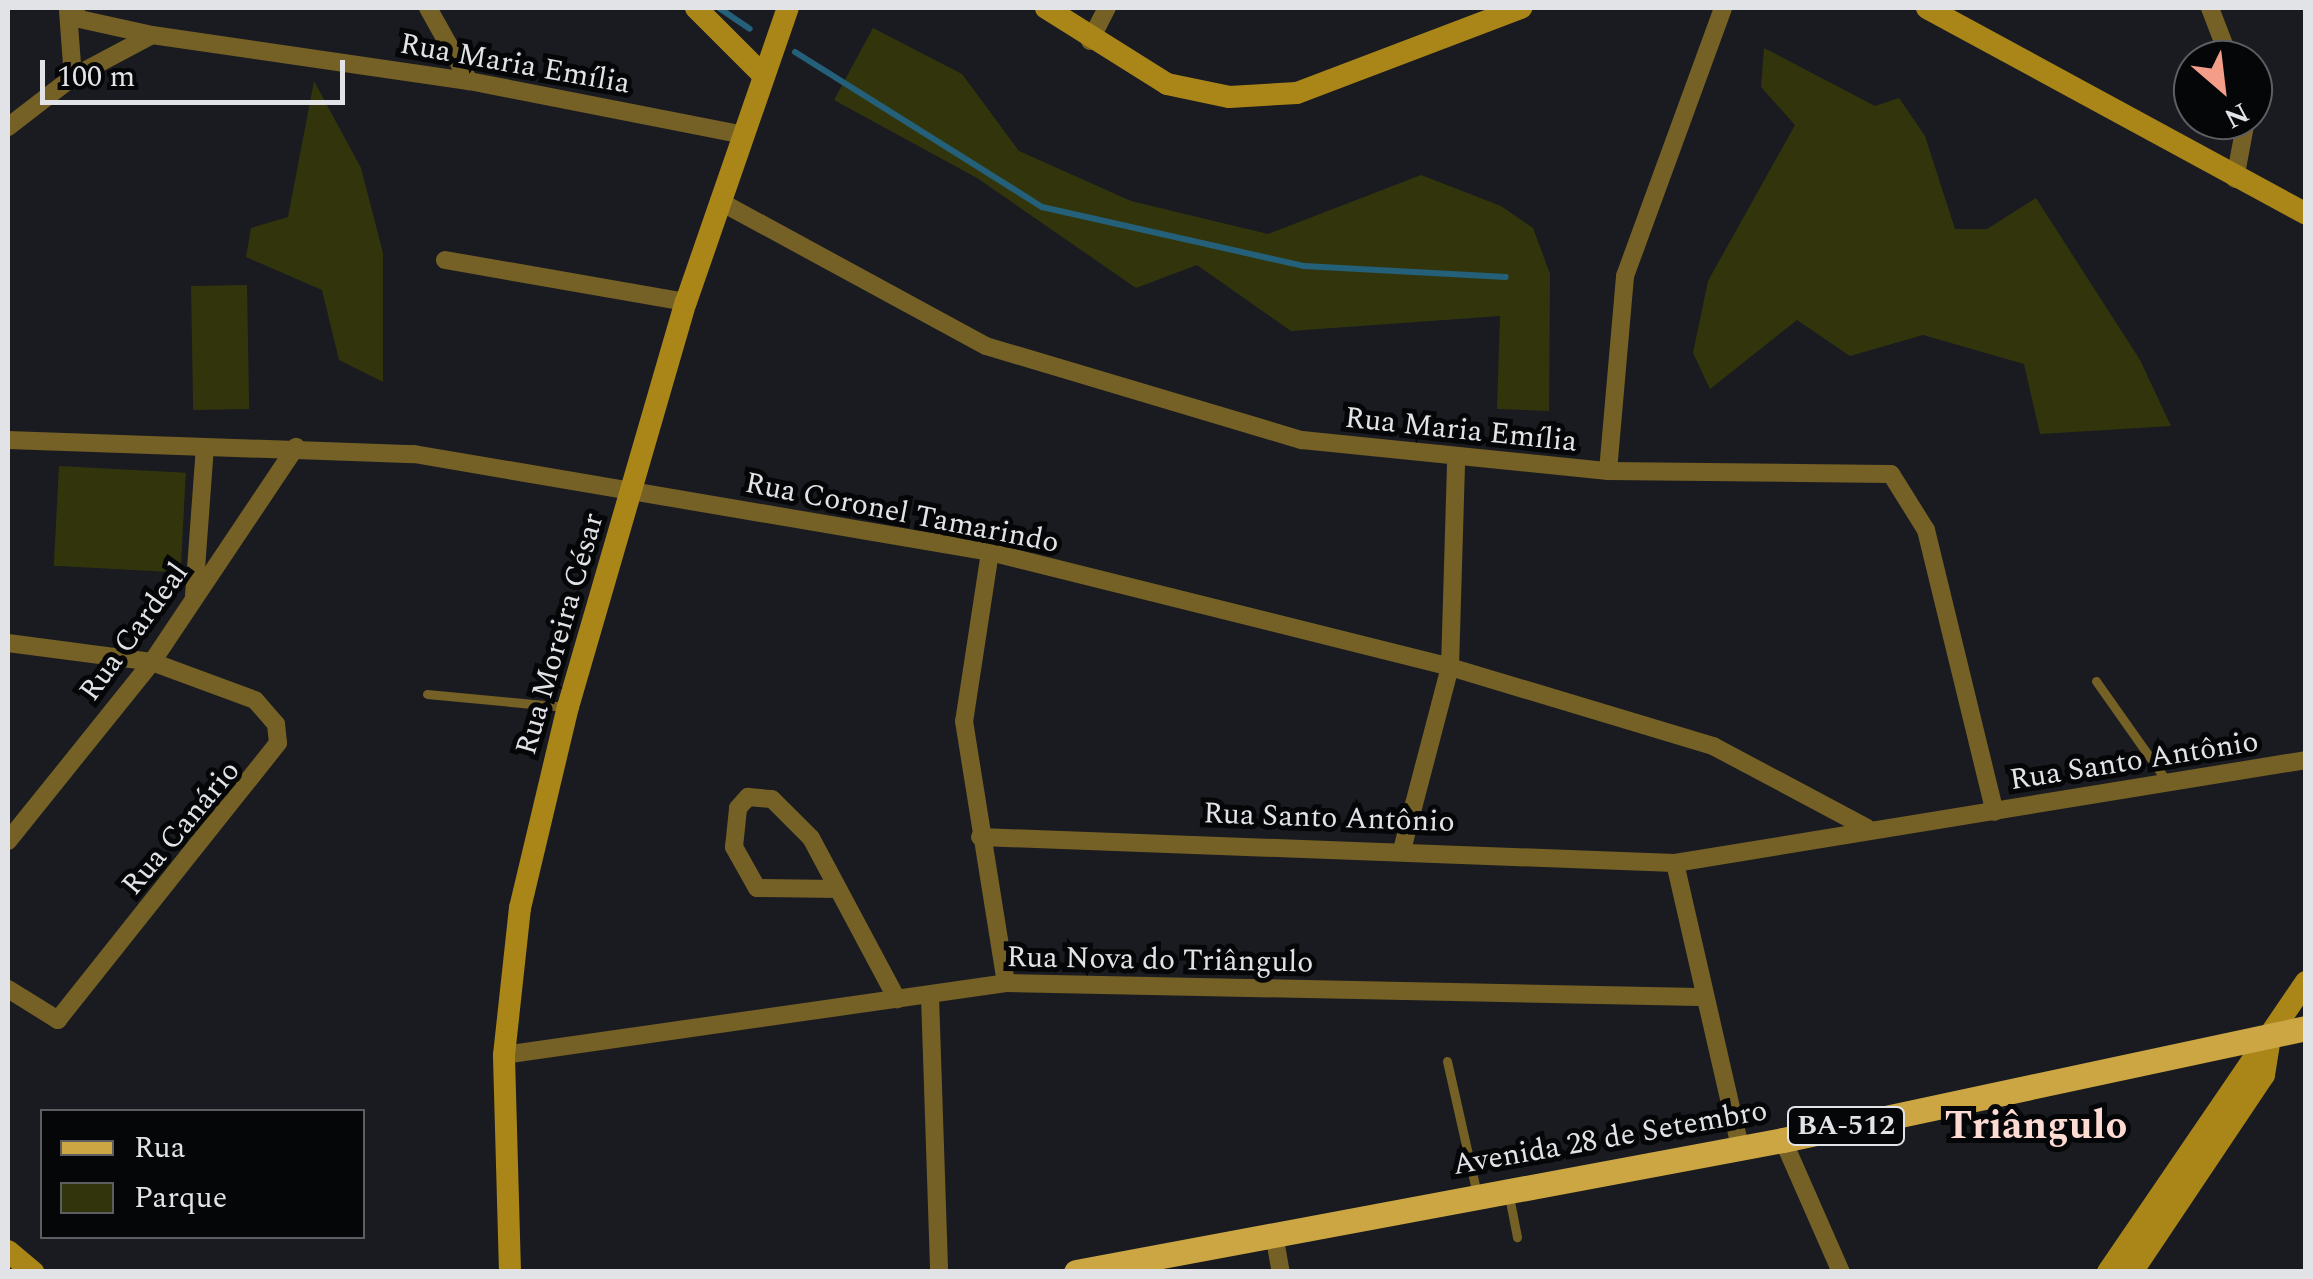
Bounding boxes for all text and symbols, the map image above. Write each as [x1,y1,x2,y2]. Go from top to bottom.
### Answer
street label: Rua Maria Emília [397,26,633,102]
scale bar [45,40,350,102]
north arrow [2173,40,2273,140]
text: 100 m [57,54,135,100]
text: N [2216,91,2257,140]
street label: Rua Maria Emília [1343,400,1579,460]
street label: Rua Coronel Tamarindo [742,465,1062,561]
street label: Rua Moreira César [508,509,612,759]
street label: Rua Cardeal [72,556,196,708]
street label: Rua Santo Antônio [2007,724,2261,798]
street label: Rua Canário [114,753,248,903]
street label: Rua Santo Antônio [1203,796,1455,840]
street label: Rua Nova do Triângulo [1006,939,1314,981]
street label: Avenida 28 de Setembro [1450,1093,1770,1183]
road number: BA-512 [1786,1103,1906,1149]
district label: Triângulo [1945,1103,2127,1151]
legend [40,1109,365,1239]
text: Rua [134,1125,185,1171]
text: Parque [134,1175,227,1221]

